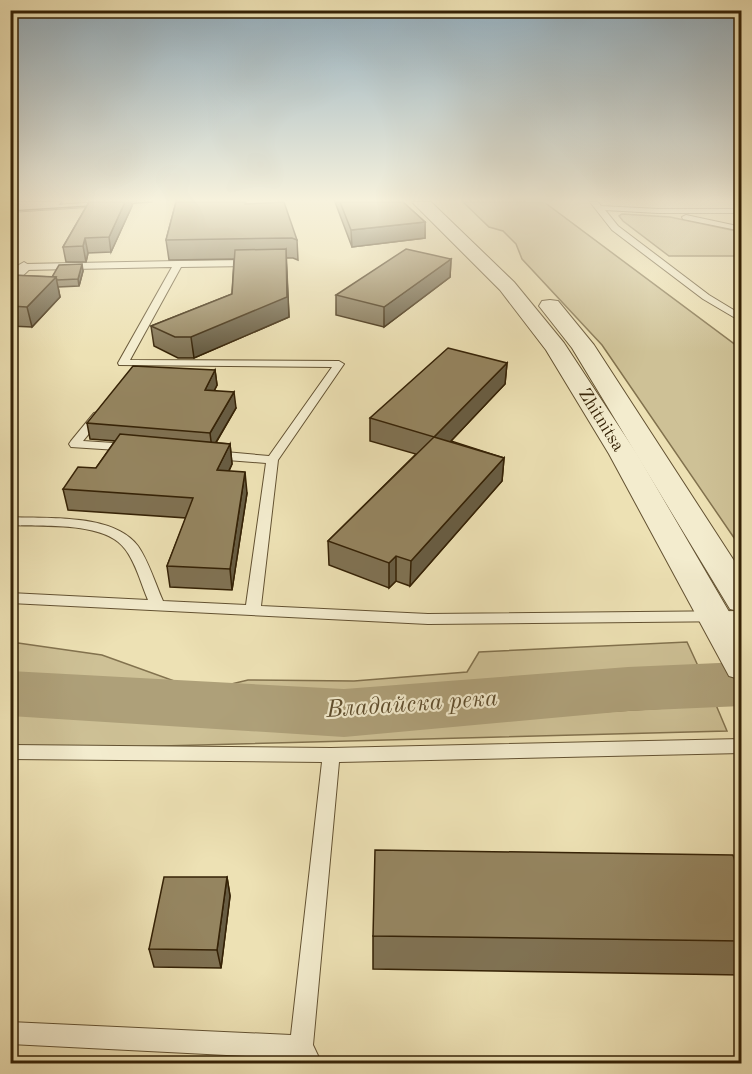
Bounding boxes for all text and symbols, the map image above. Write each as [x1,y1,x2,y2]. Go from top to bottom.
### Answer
street label: Zhitnitsa [575,385,627,455]
water label: Владайска река [324,687,499,723]

